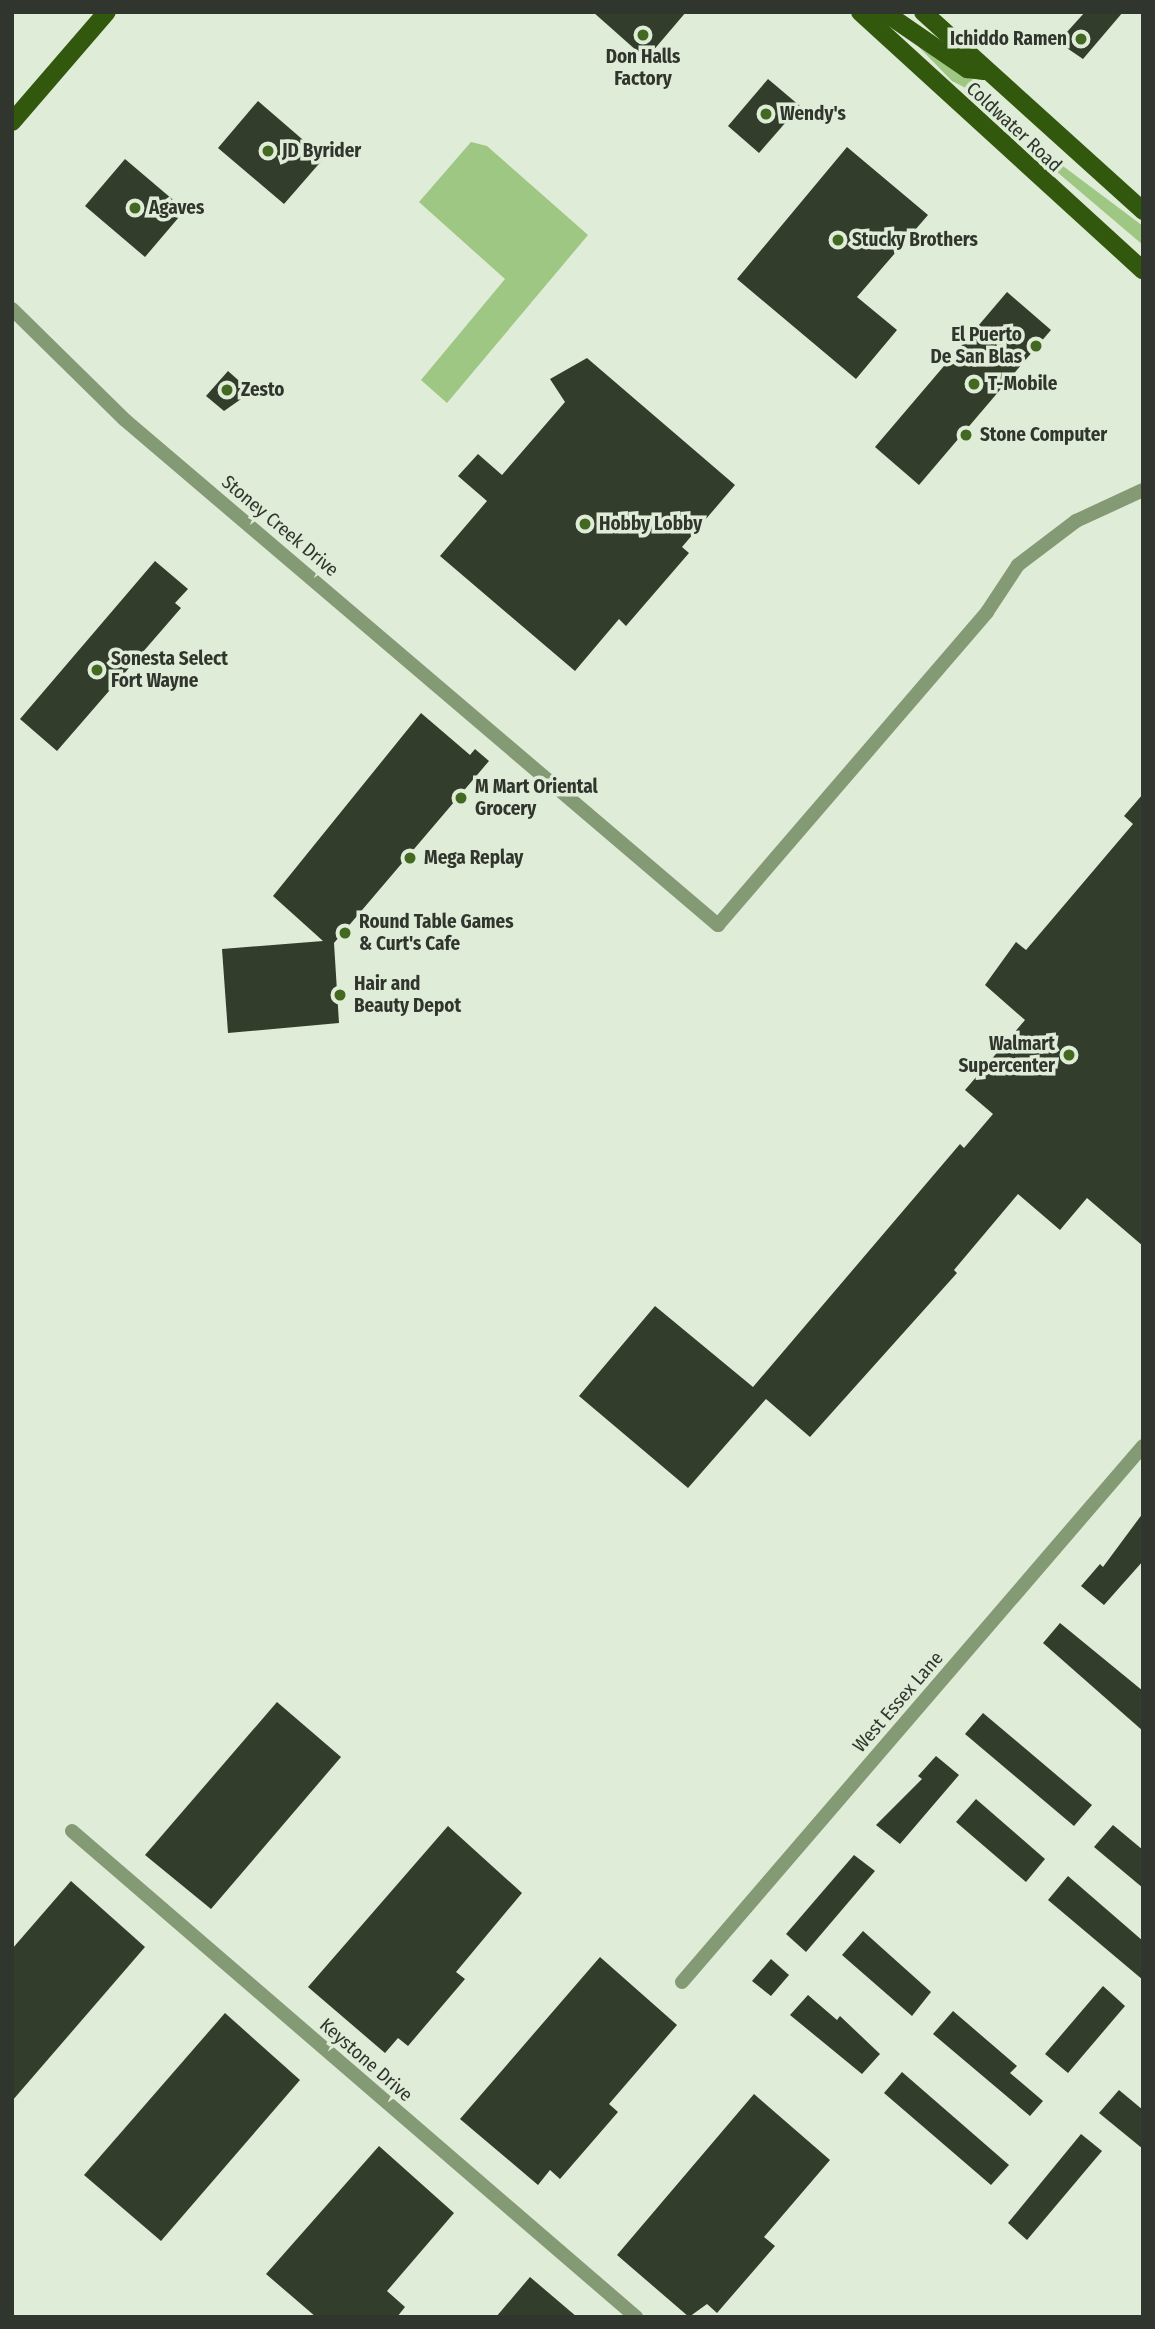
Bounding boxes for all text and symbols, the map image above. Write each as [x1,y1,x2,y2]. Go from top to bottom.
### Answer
marker: Don Halls Factory [635,27,651,43]
place label: Ichiddo Ramen [950,28,1067,50]
marker: Ichiddo Ramen [1073,31,1089,47]
place label: Don Halls Factory [606,46,680,90]
street label: Coldwater Road [962,77,1066,177]
place label: Wendy's [780,103,846,125]
marker: Wendy's [758,106,774,122]
place label: JD Byrider [282,140,361,162]
marker: JD Byrider [260,143,276,159]
place label: Agaves [149,197,204,219]
marker: Agaves [127,200,143,216]
place label: Stucky Brothers [852,229,978,251]
marker: Stucky Brothers [830,232,846,248]
place label: El Puerto De San Blas [931,324,1022,368]
marker: El Puerto De San Blas [1028,338,1044,354]
place label: T-Mobile [988,373,1057,395]
marker: T-Mobile [966,376,982,392]
place label: Zesto [241,379,284,401]
marker: Zesto [219,382,235,398]
place label: Stone Computer [980,424,1107,446]
marker: Stone Computer [958,427,974,443]
street label: Stoney Creek Drive [217,471,343,581]
place label: Hobby Lobby [599,513,702,535]
marker: Hobby Lobby [577,516,593,532]
place label: Sonesta Select Fort Wayne [111,648,228,692]
marker: Sonesta Select Fort Wayne [89,662,105,678]
place label: M Mart Oriental Grocery [475,776,598,820]
marker: M Mart Oriental Grocery [453,790,469,806]
place label: Mega Replay [424,847,523,869]
marker: Mega Replay [402,850,418,866]
place label: Round Table Games & Curt's Cafe [359,911,514,955]
marker: Round Table Games & Curt's Cafe [337,925,353,941]
place label: Hair and Beauty Depot [354,973,461,1017]
marker: Hair and Beauty Depot [332,987,348,1003]
place label: Walmart Supercenter [958,1033,1055,1077]
marker: Walmart Supercenter [1061,1047,1077,1063]
street label: West Essex Lane [848,1647,948,1757]
street label: Keystone Drive [315,2013,417,2107]

